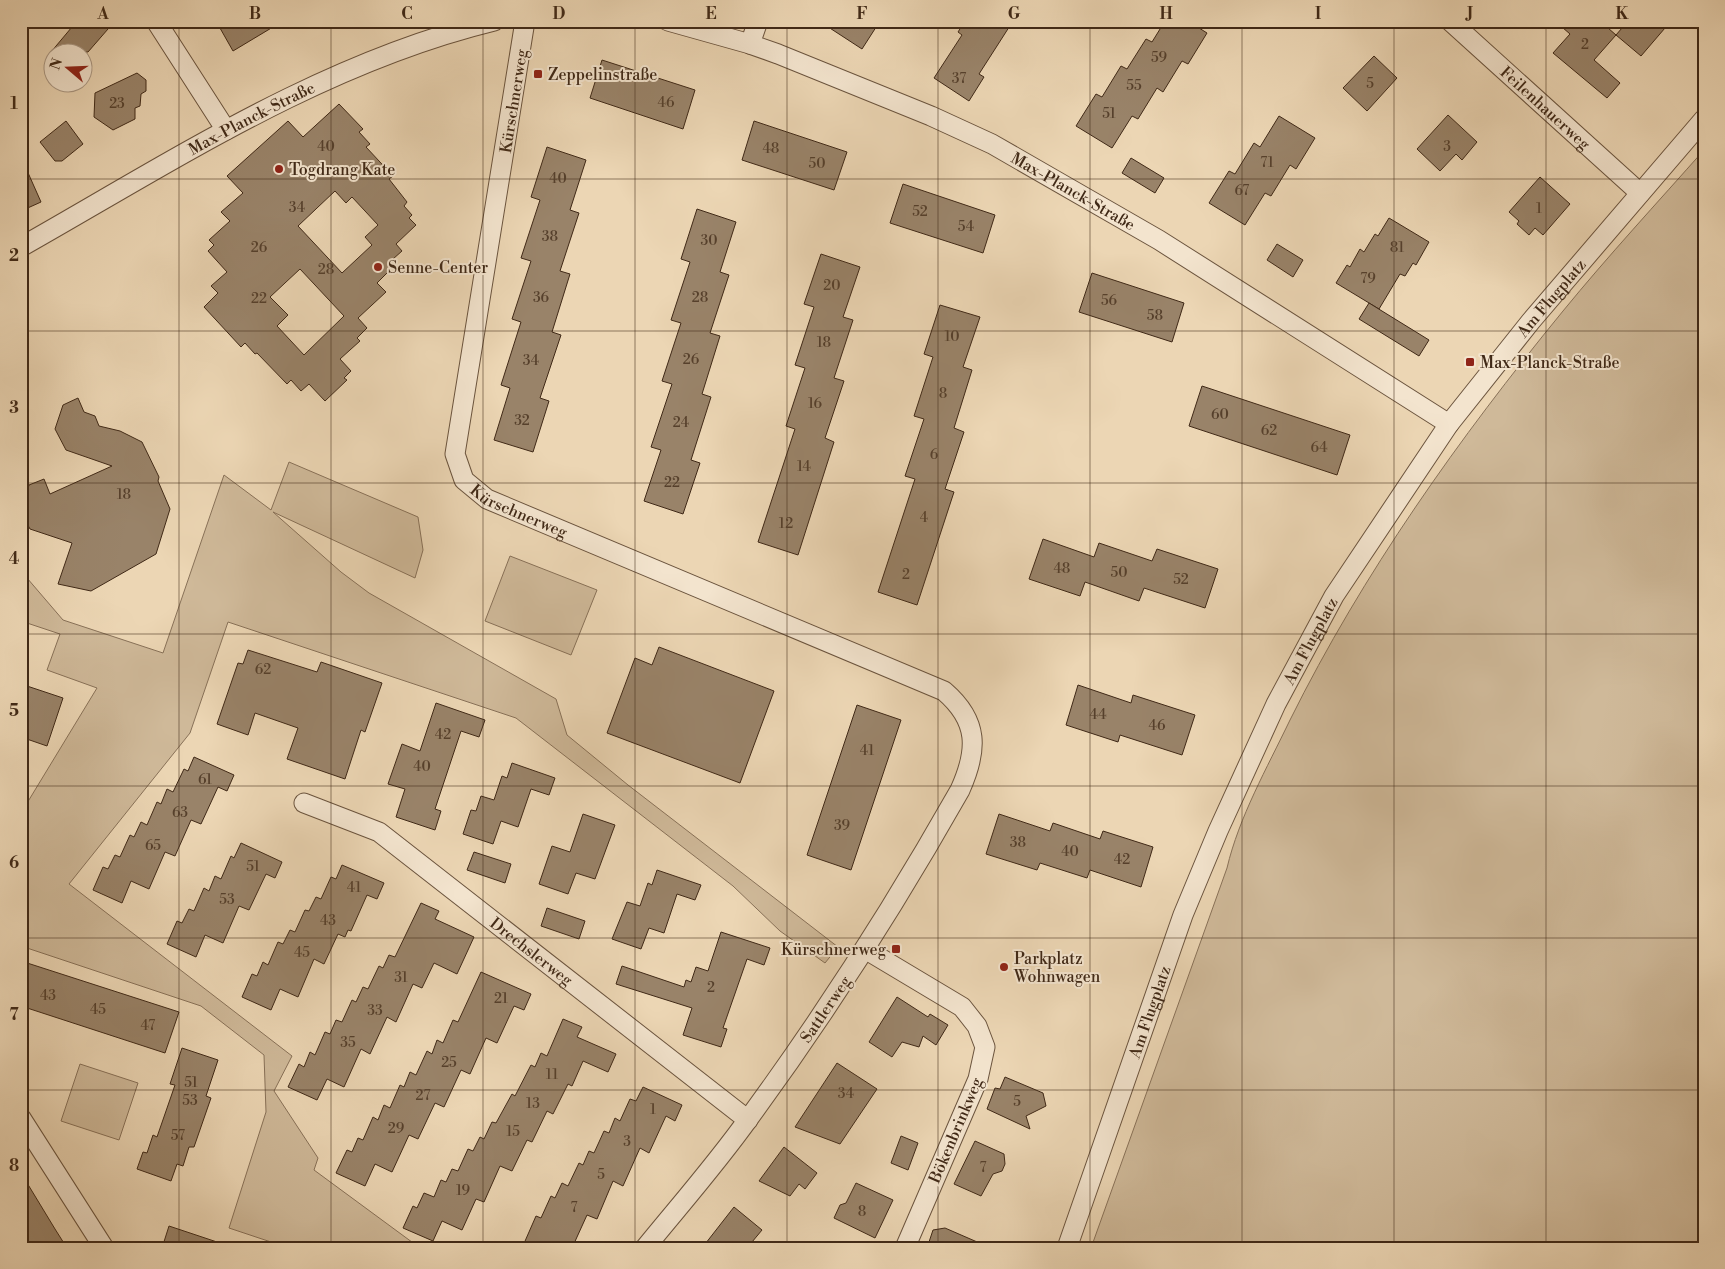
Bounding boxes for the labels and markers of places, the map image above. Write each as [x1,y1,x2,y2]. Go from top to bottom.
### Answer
place label: Zeppelinstraße [548,65,657,85]
marker: Zeppelinstraße [532,68,544,80]
place label: Togdrang Kate [289,160,395,180]
marker: Togdrang Kate [273,163,285,175]
place label: Senne-Center [388,258,488,278]
marker: Senne-Center [372,261,384,273]
place label: Max-Planck-Straße [1480,353,1620,373]
marker: Max-Planck-Straße [1464,356,1476,368]
place label: Kürschnerweg [781,940,887,960]
marker: Kürschnerweg [890,943,902,955]
place label: Parkplatz Wohnwagen [1013,949,1101,987]
marker: Parkplatz Wohnwagen [998,961,1010,973]

